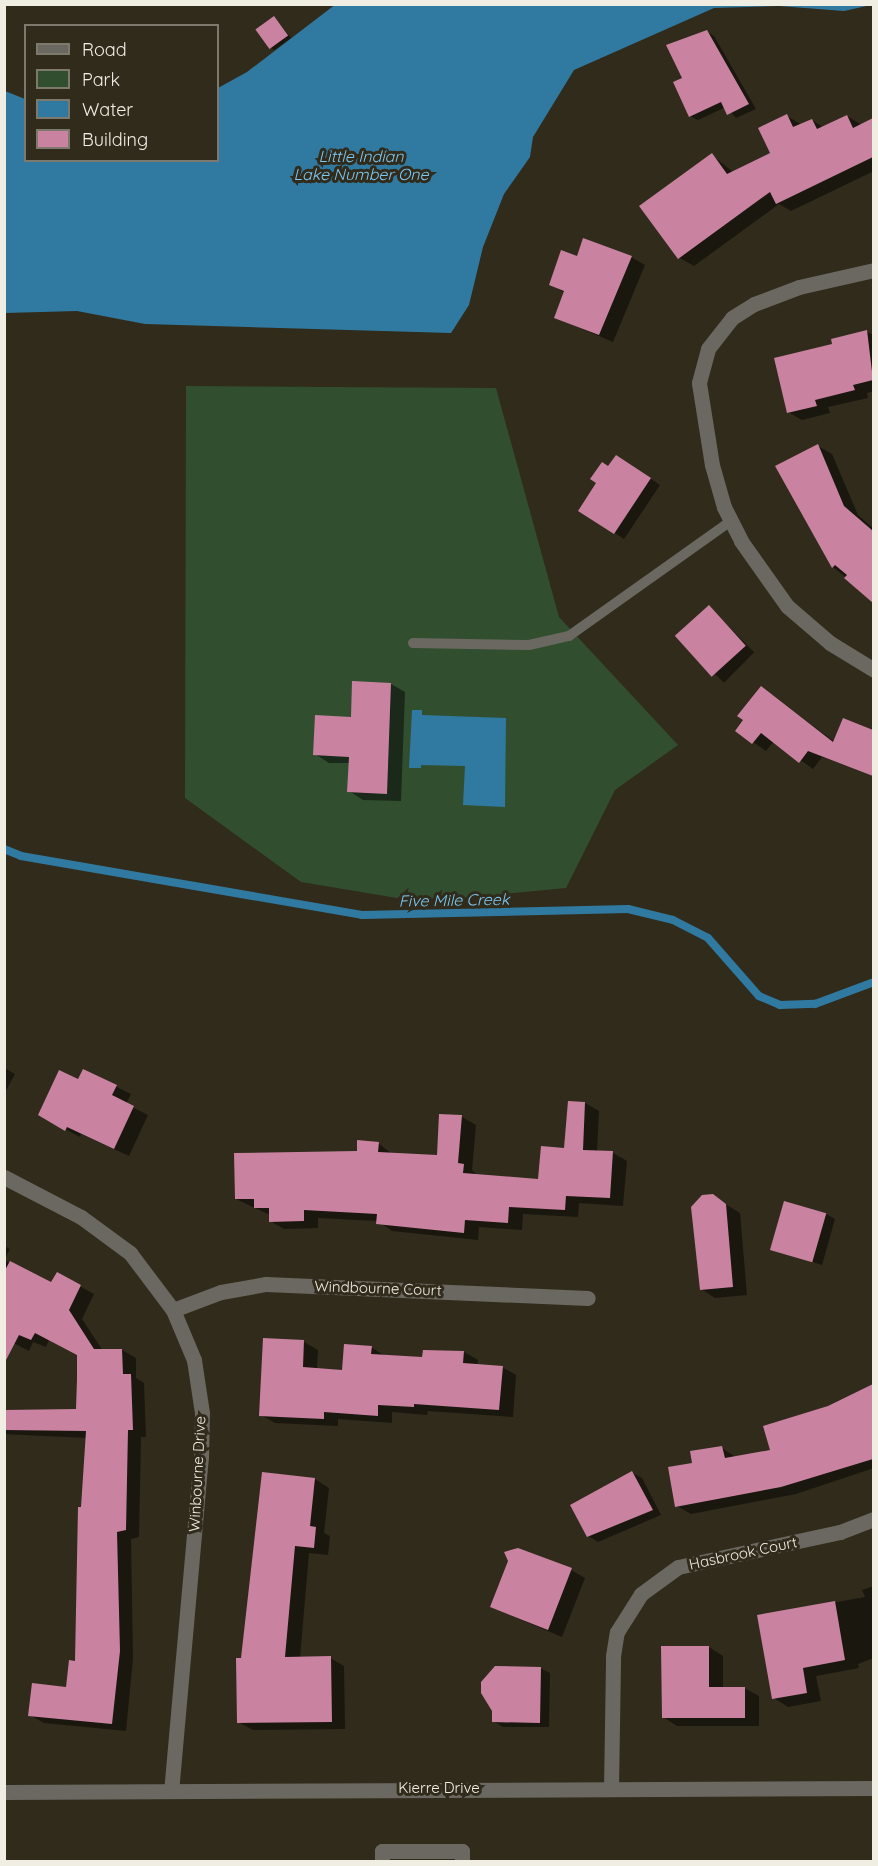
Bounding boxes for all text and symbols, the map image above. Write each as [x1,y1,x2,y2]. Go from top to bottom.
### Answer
legend [24,24,219,162]
text: Road [82,38,127,61]
text: Park [82,68,120,91]
text: Water [82,98,133,121]
text: Building [82,128,148,151]
water label: Little Indian Lake Number One [294,146,428,184]
water label: Five Mile Creek [398,889,510,911]
street label: Windbourne Court [314,1277,442,1299]
street label: Winbourne Drive [185,1416,209,1532]
street label: Hasbrook Court [687,1533,799,1573]
street label: Kierre Drive [398,1779,480,1797]

